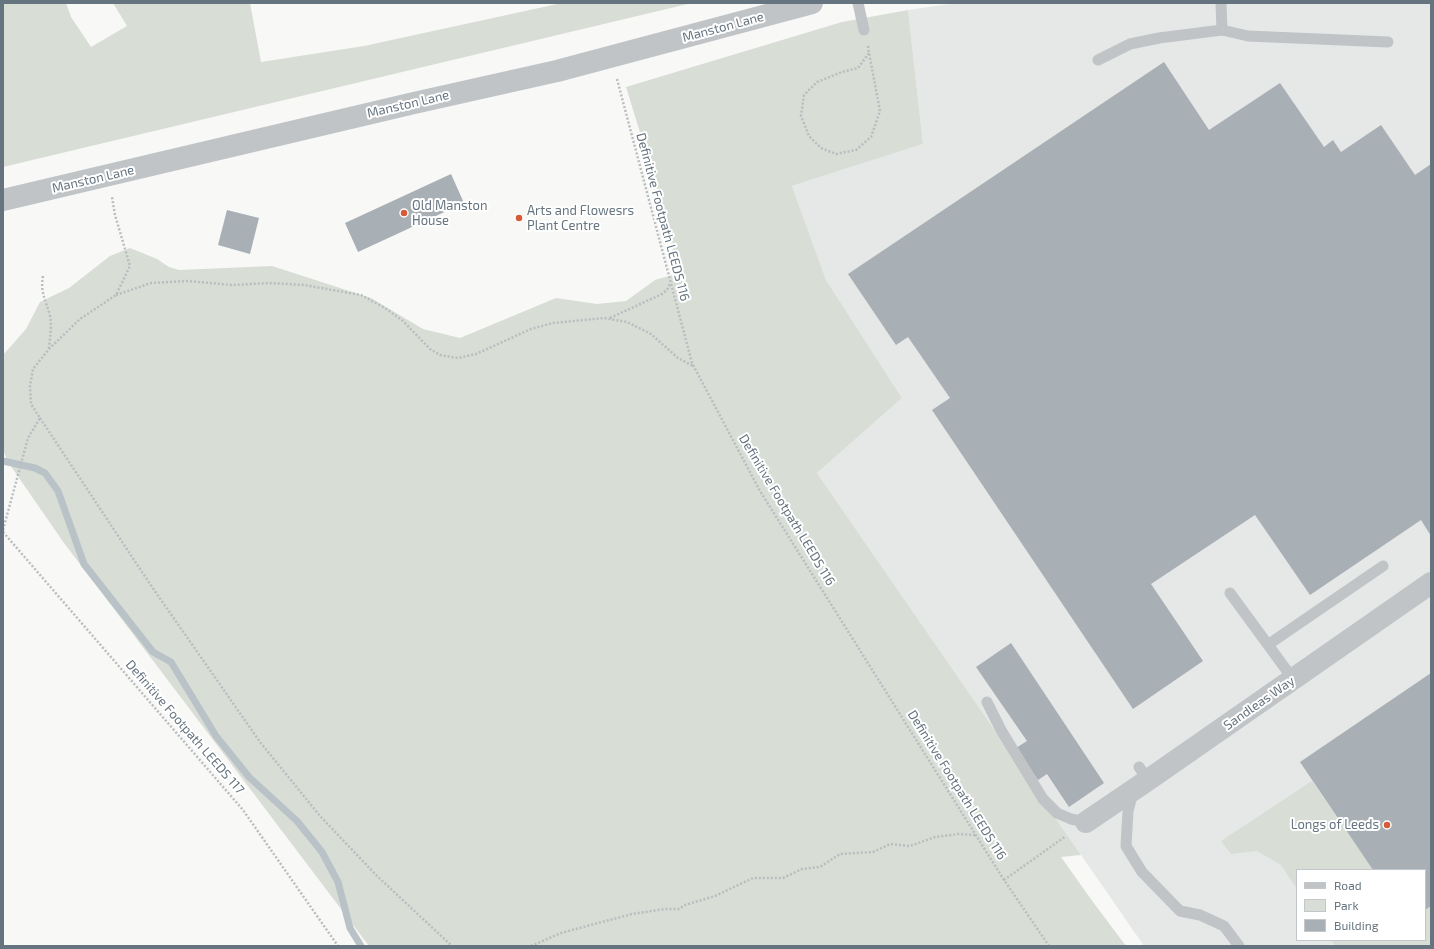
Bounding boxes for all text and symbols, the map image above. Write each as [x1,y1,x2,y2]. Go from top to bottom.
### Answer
street label: Manston Lane [680,9,766,45]
street label: Manston Lane [365,87,451,121]
street label: Definitive Footpath LEEDS 116 [633,131,693,303]
street label: Manston Lane [50,162,136,196]
place label: Old Manston House [412,198,487,229]
place label: Arts and Flowesrs Plant Centre [527,203,634,234]
marker: Old Manston House [399,208,409,218]
marker: Arts and Flowesrs Plant Centre [514,213,524,223]
street label: Definitive Footpath LEEDS 116 [736,432,838,588]
street label: Definitive Footpath LEEDS 117 [122,657,248,797]
street label: Sandleas Way [1220,673,1298,733]
street label: Definitive Footpath LEEDS 116 [904,707,1010,863]
place label: Longs of Leeds [1291,817,1379,833]
marker: Longs of Leeds [1382,820,1392,830]
legend [1296,869,1426,941]
text: Road [1334,878,1362,892]
text: Park [1334,898,1359,912]
text: Building [1334,918,1378,932]

